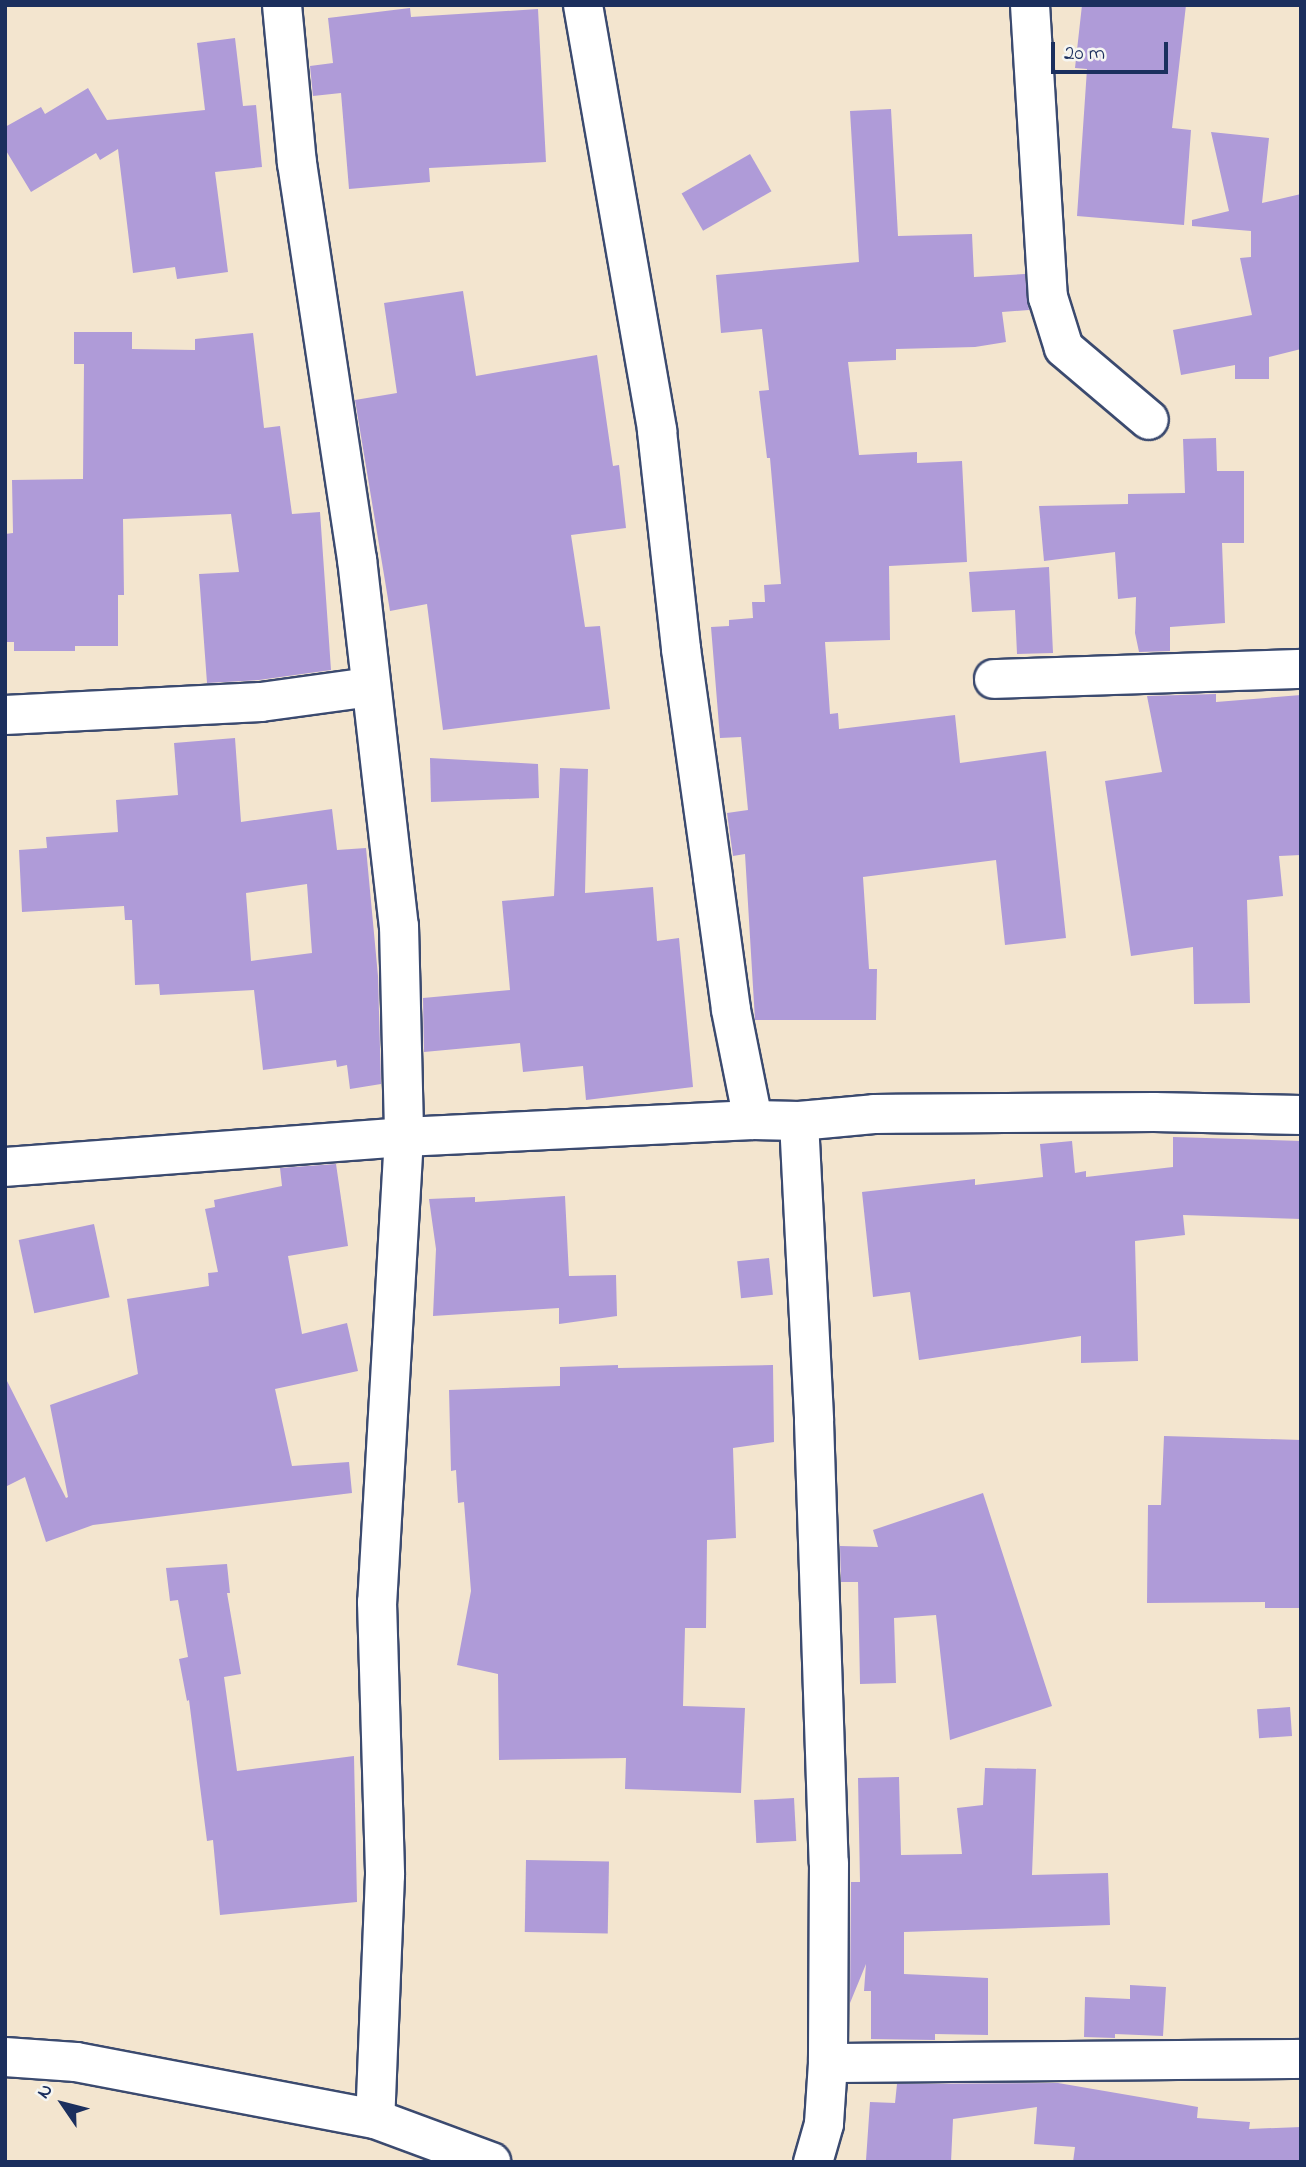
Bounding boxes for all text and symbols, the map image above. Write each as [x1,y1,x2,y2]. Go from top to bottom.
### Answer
scale bar [1054,28,1171,72]
text: 20 m [1064,39,1105,69]
north arrow [28,2069,98,2139]
text: N [31,2079,60,2105]

